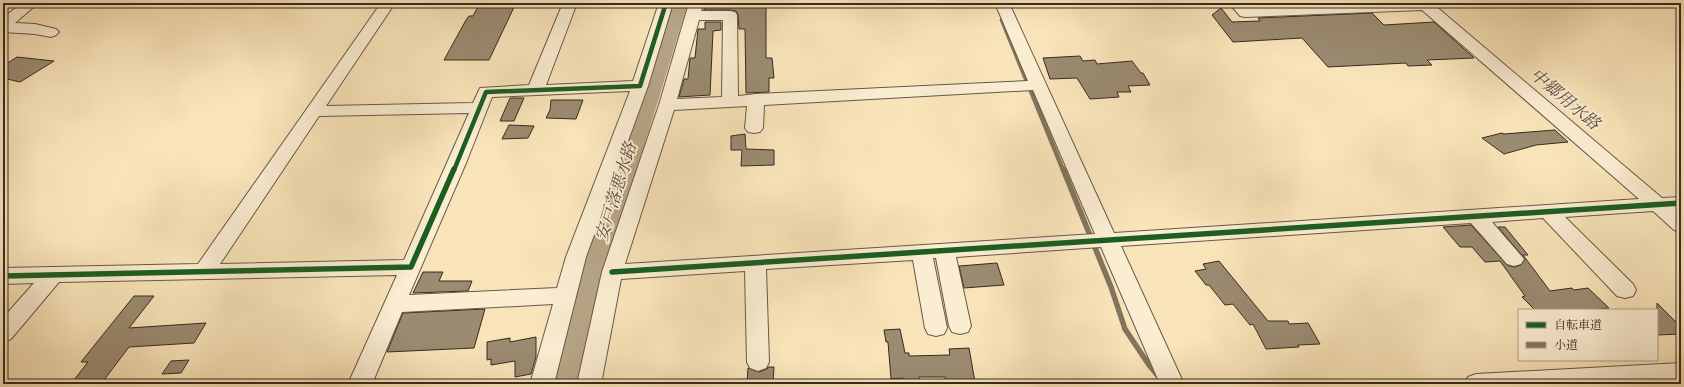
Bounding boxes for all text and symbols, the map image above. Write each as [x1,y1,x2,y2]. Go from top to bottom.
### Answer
water label: 中郷用水路 [1525,63,1606,136]
water label: 安戸落悪水路 [590,139,642,244]
legend [1518,309,1658,361]
text: 自転車道 [1554,317,1602,333]
text: 小道 [1554,337,1578,353]

